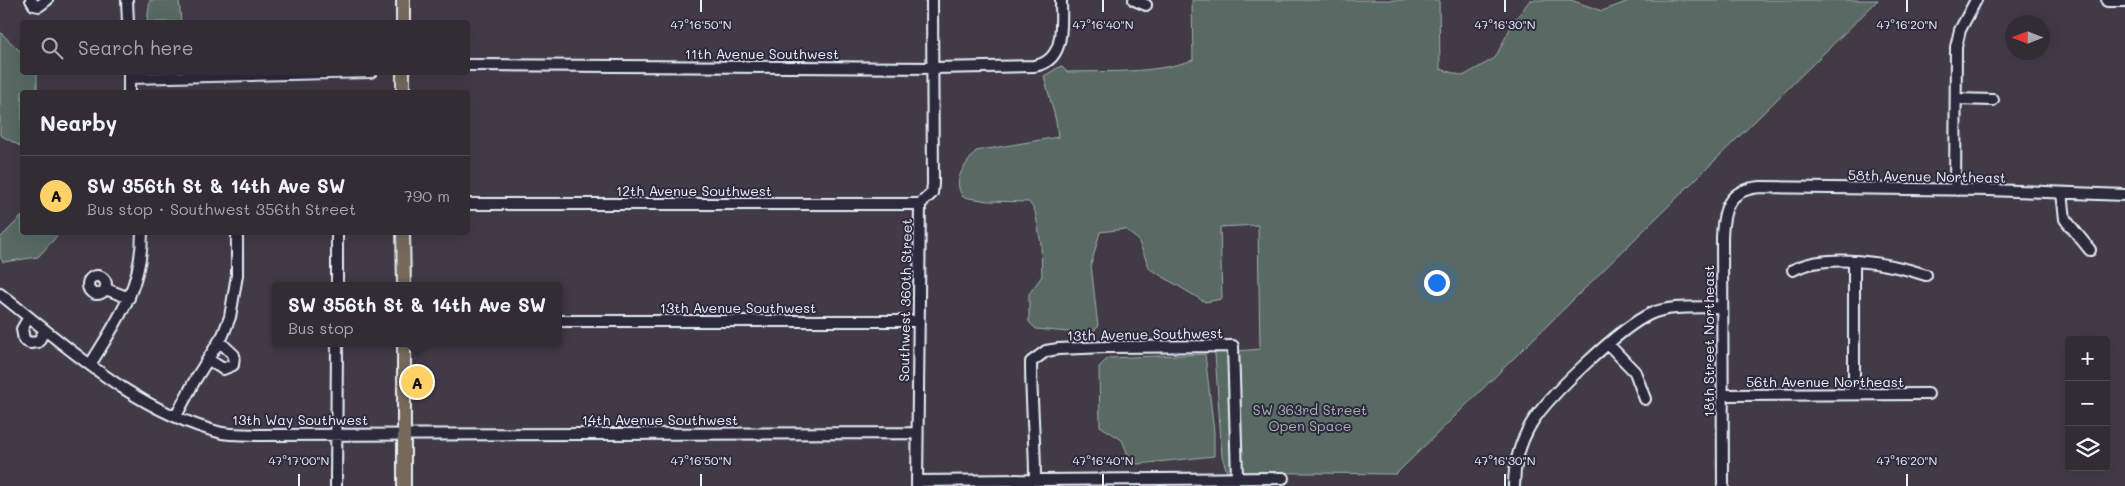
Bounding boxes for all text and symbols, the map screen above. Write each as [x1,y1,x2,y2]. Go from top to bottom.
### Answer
north arrow [2005,15,2050,60]
text: 47°16'50"N [670,16,732,32]
text: 47°16'40"N [1072,16,1134,32]
text: 47°16'30"N [1474,16,1536,32]
text: 47°16'20"N [1877,16,1937,32]
search box [20,20,470,75]
icon: search [38,34,66,62]
text: Search here [78,35,194,60]
street label: 11th Avenue Southwest [685,44,839,63]
text: Nearby [40,109,117,136]
street label: 58th Avenue Northeast [1848,165,2006,187]
text: SW 356th St & 14th Ave SW [87,173,345,198]
street label: 12th Avenue Southwest [616,181,772,200]
text: A [50,185,62,206]
text: 790 m [404,185,450,206]
text: Bus stop · Southwest 356th Street [87,198,356,219]
street label: Southwest 360th Street [894,218,916,382]
street label: 18th Street Northeast [1699,265,1718,417]
your location [1424,270,1450,296]
popup [272,282,562,347]
text: SW 356th St & 14th Ave SW [288,292,546,317]
street label: 13th Avenue Southwest [660,298,816,317]
text: Bus stop [288,317,354,338]
street label: 13th Avenue Southwest [1067,323,1223,345]
map controls [2065,336,2110,471]
button: + [2065,336,2110,381]
pin: A [401,363,433,401]
street label: 56th Avenue Northeast [1746,372,1904,391]
button: − [2065,381,2110,426]
park label: SW 363rd Street Open Space [1253,400,1367,435]
street label: 13th Way Southwest [232,410,368,429]
street label: 14th Avenue Southwest [582,410,738,429]
button: layers [2065,426,2110,471]
text: 47°17'00"N [269,452,329,468]
text: 47°16'50"N [670,452,732,468]
text: 47°16'40"N [1072,452,1134,468]
text: 47°16'30"N [1474,452,1536,468]
text: 47°16'20"N [1877,452,1937,468]

